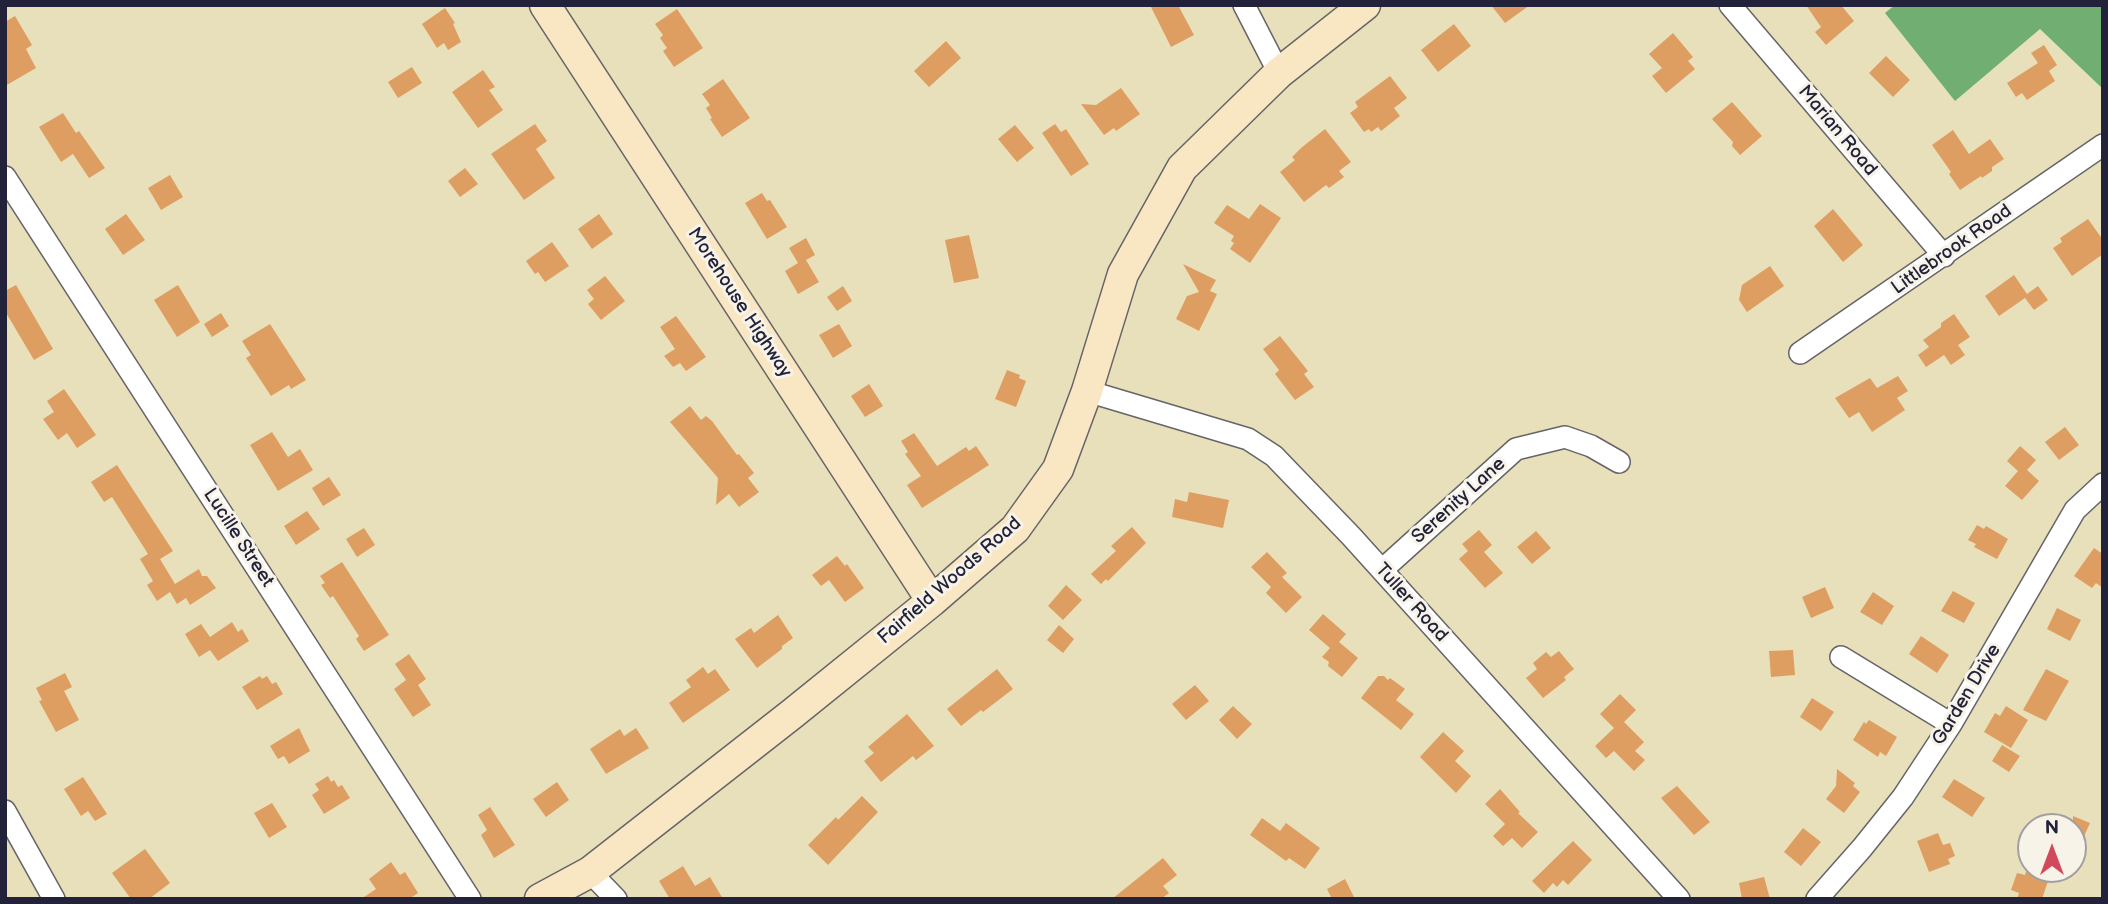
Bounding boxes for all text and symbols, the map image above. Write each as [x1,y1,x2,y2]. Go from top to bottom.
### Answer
street label: Marian Road [1793,81,1881,181]
street label: Littlebrook Road [1887,200,2017,300]
street label: Morehouse Highway [682,224,796,382]
street label: Serenity Lane [1407,453,1511,549]
street label: Lucille Street [198,484,278,592]
street label: Fairfield Woods Road [874,512,1026,650]
street label: Tuller Road [1370,559,1452,647]
street label: Garden Drive [1928,640,2006,750]
north arrow [2017,813,2087,883]
text: N [2045,817,2059,840]

